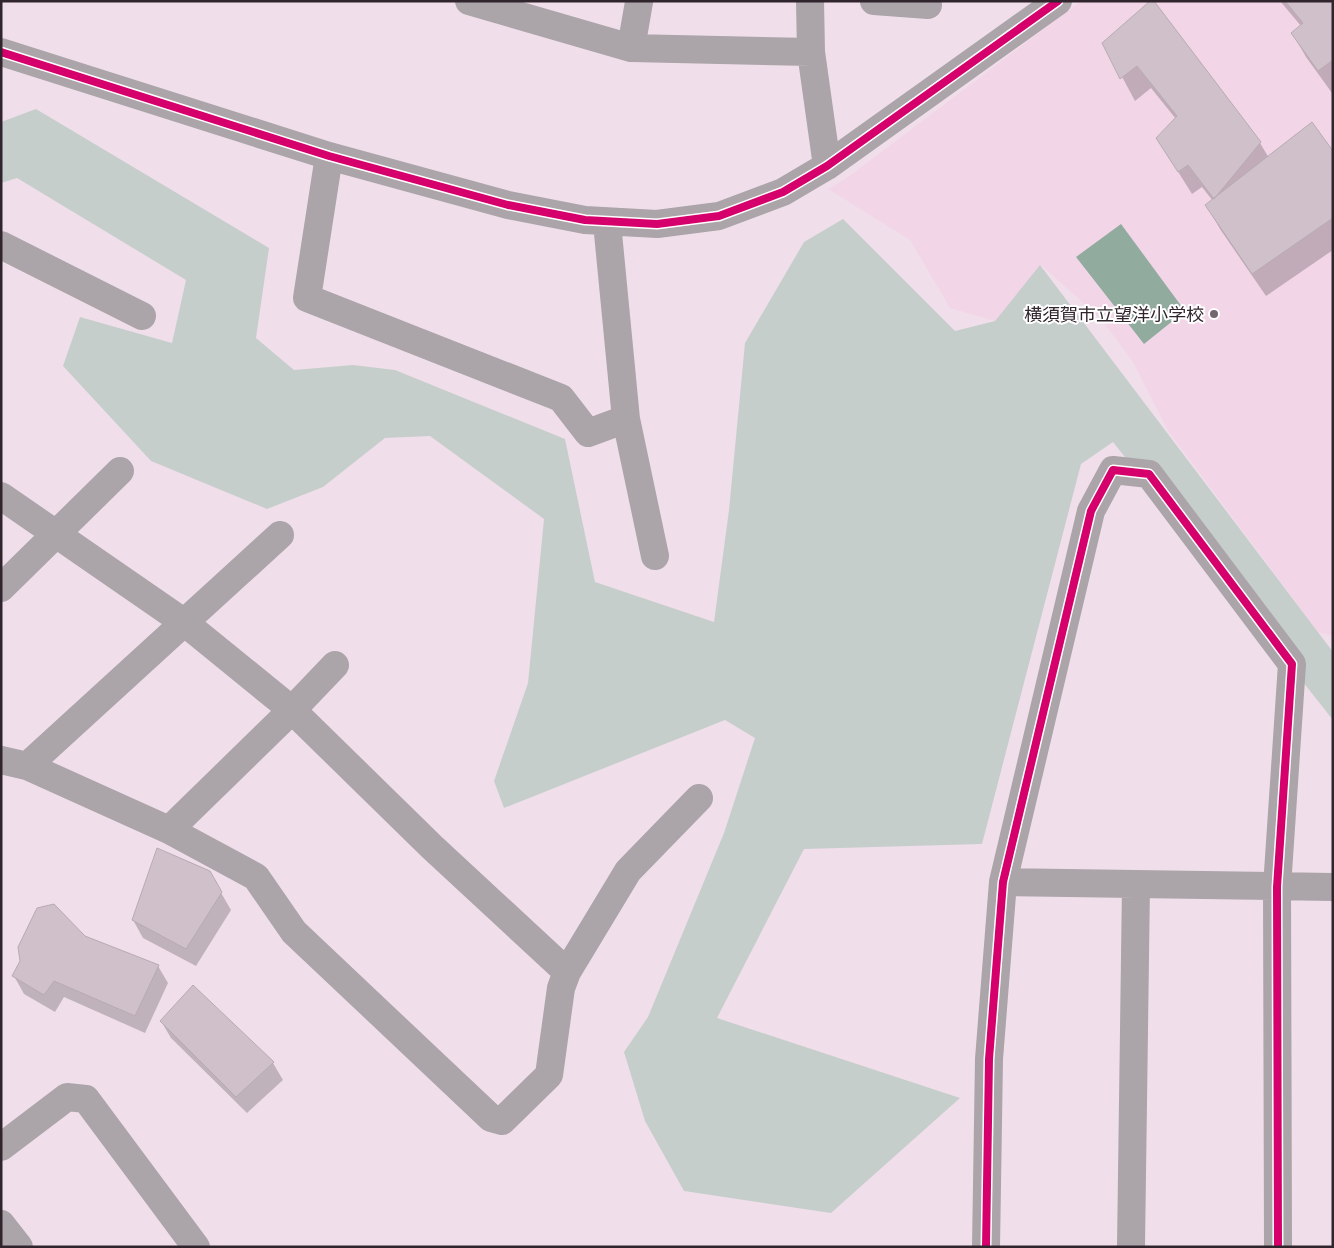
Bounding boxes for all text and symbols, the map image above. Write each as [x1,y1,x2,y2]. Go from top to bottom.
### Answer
place label: 横須賀市立望洋小学校 [1024,303,1204,326]
marker: 横須賀市立望洋小学校 [1208,308,1220,320]

